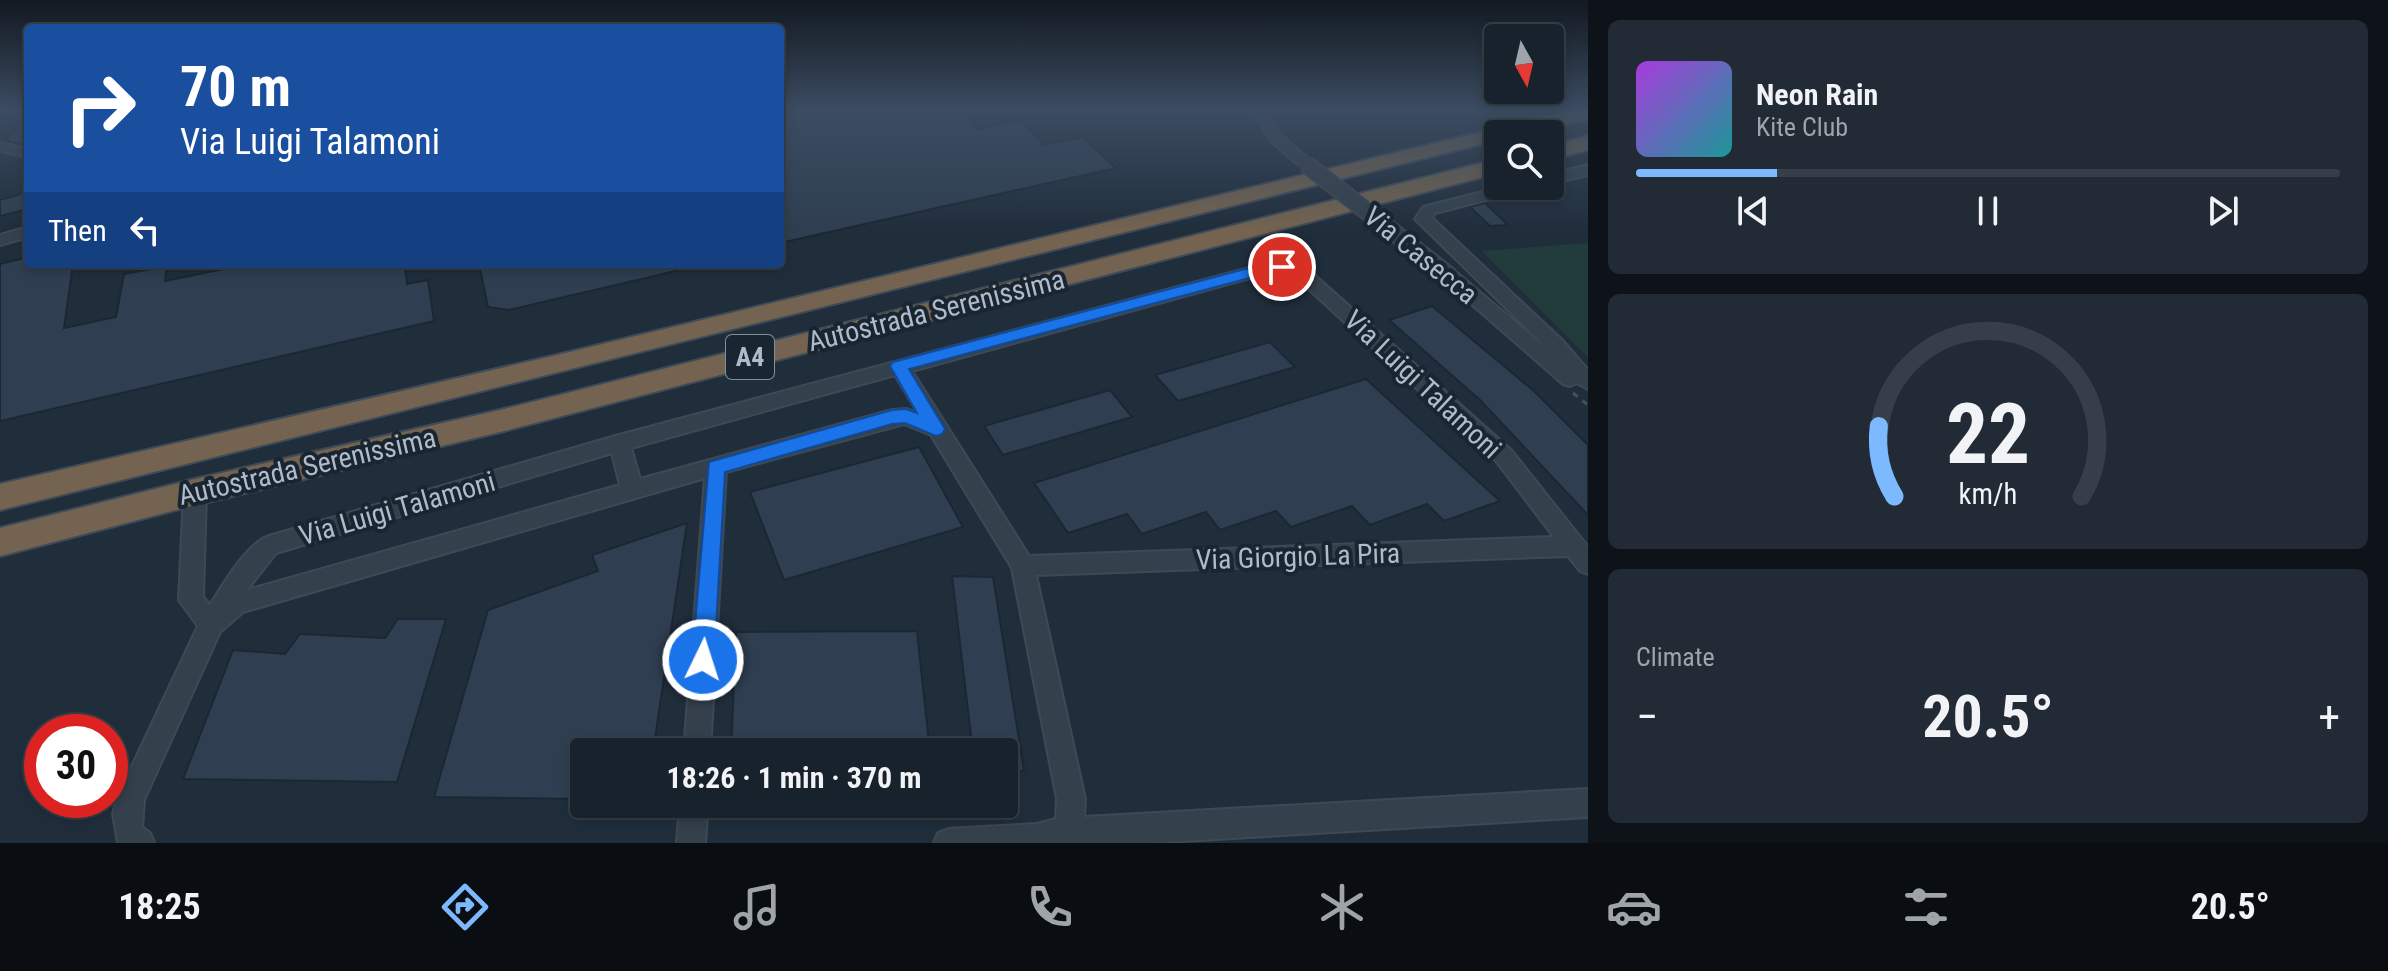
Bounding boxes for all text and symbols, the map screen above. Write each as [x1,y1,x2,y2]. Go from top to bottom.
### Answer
north arrow [1484,24,1564,104]
map controls [1484,24,1564,200]
text: 70 m [180,54,291,120]
icon: right [48,56,152,160]
text: Neon Rain [1756,77,1878,112]
text: Kite Club [1756,112,1848,142]
button: search [1484,120,1564,200]
text: Via Luigi Talamoni [180,121,440,163]
icon: previous [1731,189,1775,233]
icon: pause [1966,189,2010,233]
icon: next [2201,189,2245,233]
street label: Via Casecca [1357,200,1484,311]
icon: left [123,208,167,252]
text: Then [48,213,107,248]
pin [1248,233,1316,301]
icon: arrive [1260,245,1304,289]
street label: Autostrada Serenissima [804,263,1068,358]
street label: Via Luigi Talamoni [1337,303,1508,465]
road number: A4 [726,335,774,379]
text: 22 [1946,386,2030,483]
street label: Autostrada Serenissima [175,421,439,512]
street label: Via Luigi Talamoni [295,465,499,552]
text: km/h [1959,478,2017,512]
street label: Via Giorgio La Pira [1195,536,1401,577]
position arrow [661,618,745,702]
text: Climate [1636,642,1715,672]
text: 20.5° [1922,681,2054,752]
text: − [1636,691,1658,743]
text: + [2318,691,2340,743]
speed limit sign: 30 [24,714,128,818]
text: 18:26 · 1 min · 370 m [667,760,921,795]
icon: directions [437,879,493,935]
icon: music [729,879,785,935]
icon: phone [1022,879,1078,935]
icon: climate [1314,879,1370,935]
icon: car [1606,879,1662,935]
icon: filters [1898,879,1954,935]
text: 18:25 [118,886,201,928]
text: 20.5° [2191,886,2270,928]

